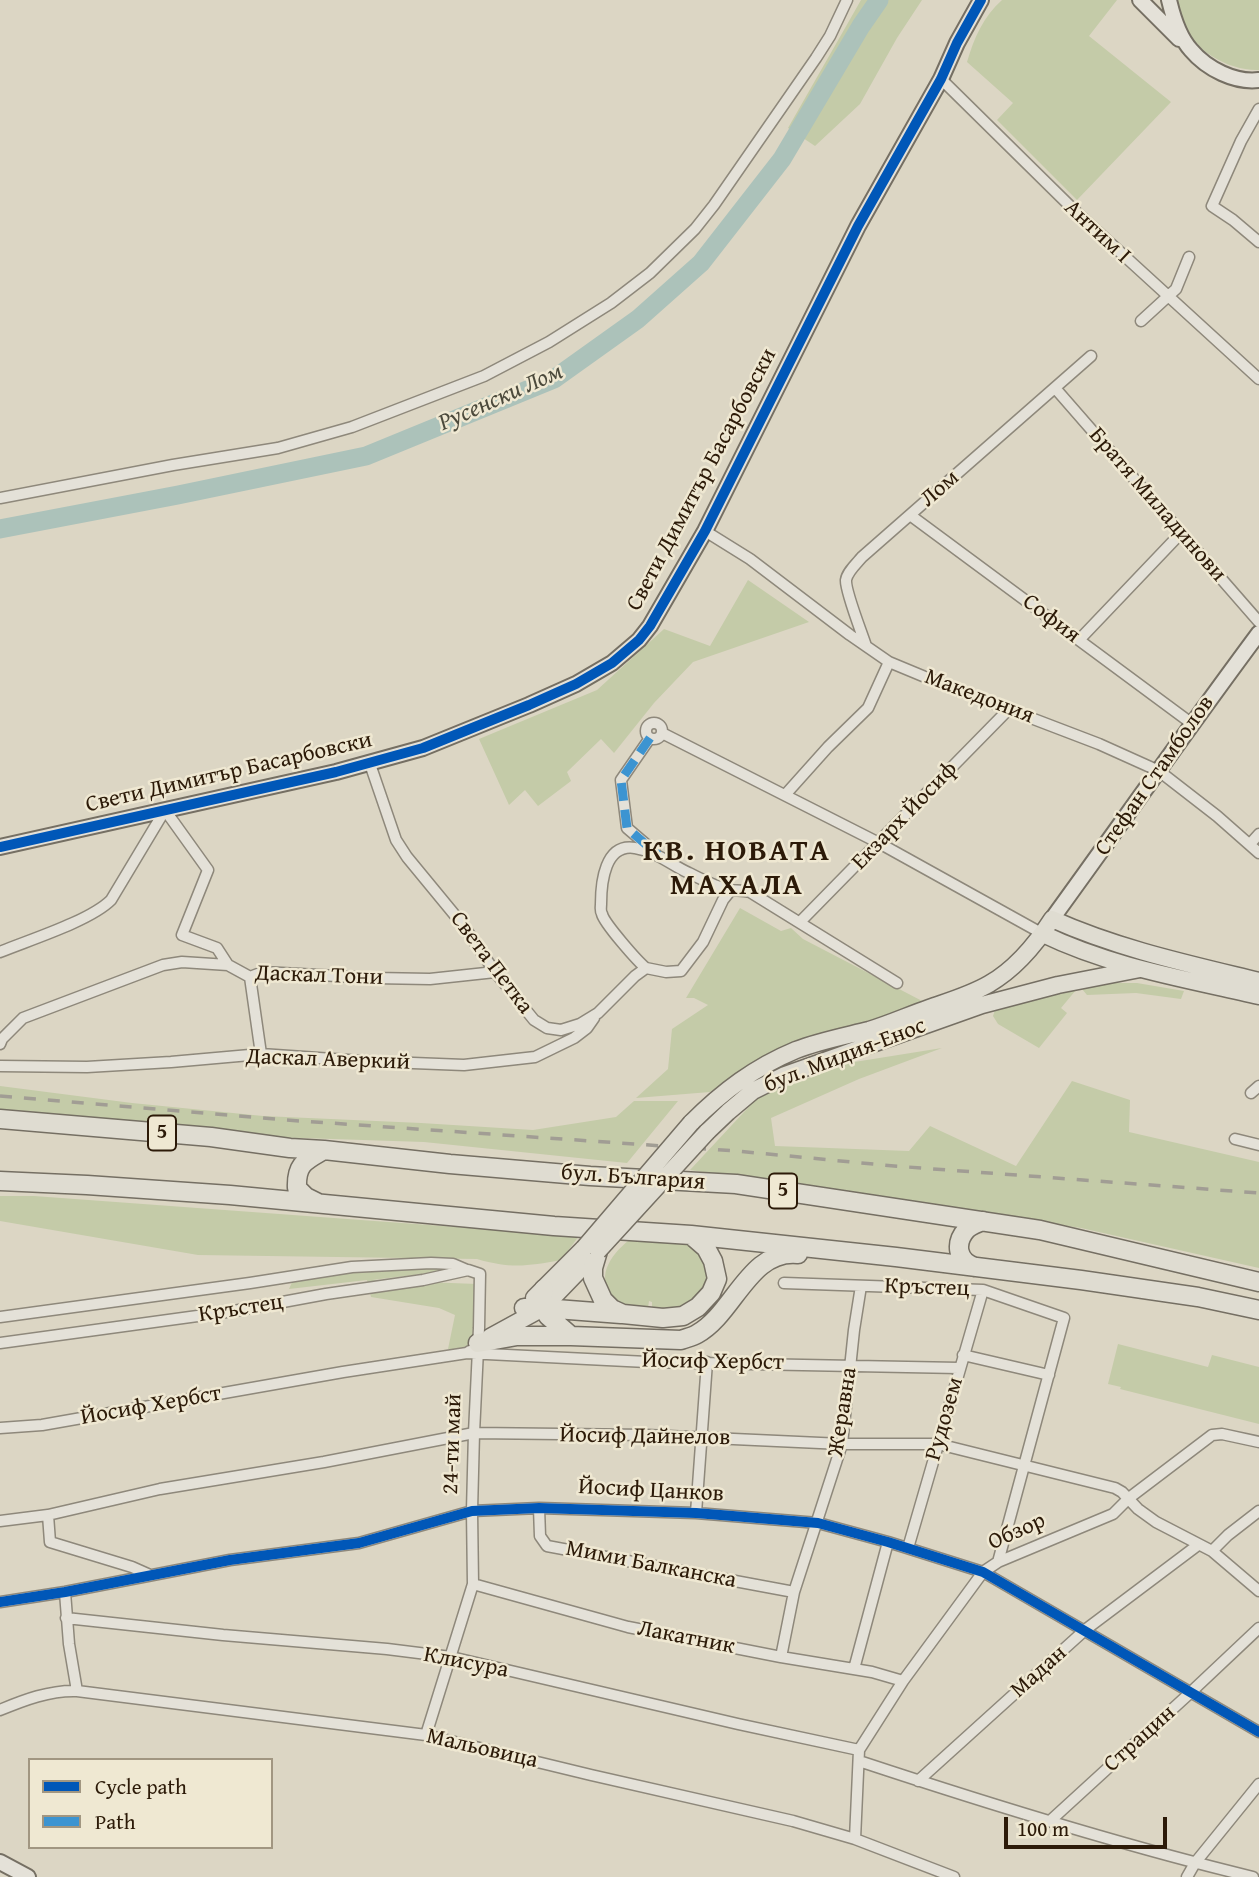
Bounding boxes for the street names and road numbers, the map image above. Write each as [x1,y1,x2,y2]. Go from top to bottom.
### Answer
street label: Антим I [1058,194,1136,270]
street label: Свети Димитър Басарбовски [621,344,783,616]
street label: Братя Миладинови [1082,422,1232,588]
street label: Лом [915,465,965,513]
street label: София [1017,588,1085,650]
street label: Македония [920,664,1038,730]
street label: Стефан Стамболов [1089,691,1221,861]
street label: Свети Димитър Басарбовски [83,727,375,819]
street label: Екзарх Йосиф [846,756,964,876]
street label: Света Петка [443,906,539,1020]
street label: Даскал Тони [254,960,384,992]
street label: бул. Мидия-Енос [760,1012,930,1100]
street label: Даскал Аверкий [245,1043,411,1077]
road number: 5 [148,1116,176,1150]
street label: бул. България [560,1159,706,1197]
road number: 5 [769,1174,797,1208]
street label: Кръстец [884,1273,970,1303]
street label: Кръстец [197,1289,285,1329]
street label: Йосиф Хербст [642,1347,784,1377]
street label: Жеравна [822,1365,864,1459]
street label: Рудозем [920,1374,970,1464]
street label: Йосиф Хербст [79,1380,223,1432]
street label: 24-ти май [437,1393,469,1495]
street label: Йосиф Дайнелов [559,1422,731,1452]
street label: Йосиф Цанков [578,1473,724,1509]
street label: Обзор [984,1507,1050,1557]
street label: Мими Балканска [563,1535,739,1595]
street label: Лакатник [635,1615,737,1661]
street label: Мадан [1005,1640,1073,1704]
street label: Клисура [421,1641,511,1685]
street label: Страцин [1098,1700,1182,1778]
street label: Мальовица [424,1723,540,1775]

